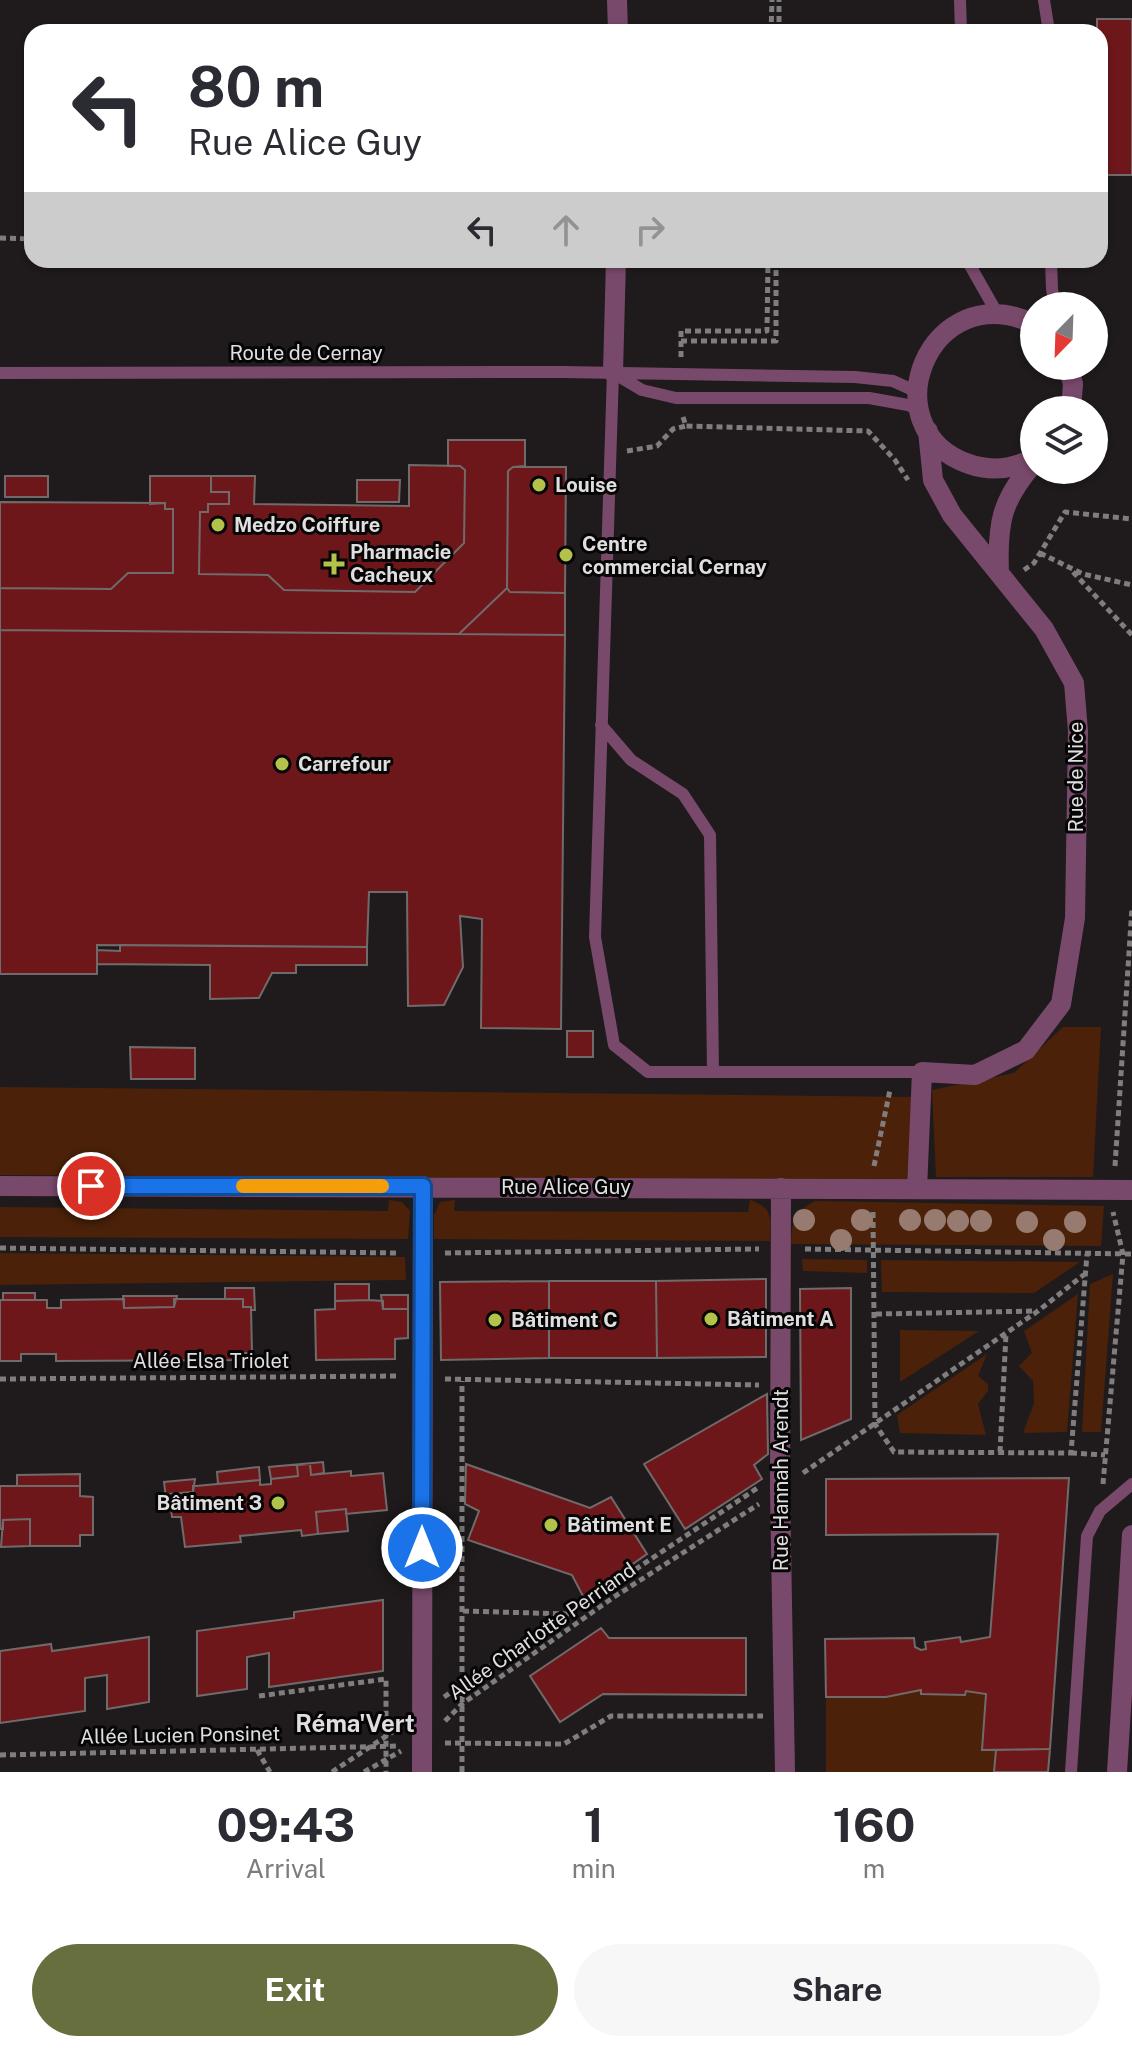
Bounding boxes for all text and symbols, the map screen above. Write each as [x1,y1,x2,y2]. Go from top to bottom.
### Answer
text: 80 m [188,54,324,120]
icon: left [56,56,160,160]
text: Rue Alice Guy [188,121,422,163]
icon: left [460,208,504,252]
icon: ahead [544,208,588,252]
icon: right [628,208,672,252]
north arrow [1020,292,1108,380]
map controls [1020,292,1108,484]
street label: Route de Cernay [229,341,383,365]
button: layers [1020,396,1108,484]
place label: Louise [555,473,617,497]
marker: Louise [530,476,548,494]
place label: Medzo Coiffure [234,513,380,537]
marker: Medzo Coiffure [209,516,227,534]
place label: Centre commercial Cernay [582,532,767,579]
place label: Pharmacie Cacheux [350,540,451,587]
marker: Centre commercial Cernay [557,546,575,564]
marker: Pharmacie Cacheux [325,555,343,573]
street label: Rue de Nice [1064,722,1088,832]
place label: Carrefour [298,752,391,776]
marker: Carrefour [273,755,291,773]
pin [57,1152,125,1220]
icon: arrive [69,1164,113,1208]
street label: Rue Alice Guy [501,1175,631,1199]
place label: Bâtiment A [727,1307,834,1331]
place label: Bâtiment C [511,1308,618,1332]
marker: Bâtiment A [702,1310,720,1328]
marker: Bâtiment C [486,1311,504,1329]
street label: Allée Elsa Triolet [133,1349,289,1373]
street label: Rue Hannah Arendt [769,1389,793,1571]
place label: Bâtiment 3 [157,1491,262,1515]
marker: Bâtiment 3 [269,1494,287,1512]
position arrow [380,1506,464,1590]
place label: Bâtiment E [567,1513,672,1537]
marker: Bâtiment E [542,1516,560,1534]
street label: Allée Charlotte Perriand [444,1557,640,1705]
district label: Réma'Vert [295,1709,415,1737]
street label: Allée Lucien Ponsinet [80,1721,280,1749]
text: 09:43 [217,1796,355,1853]
text: 1 [584,1796,604,1853]
text: 160 [832,1796,915,1853]
text: Arrival [246,1853,326,1884]
text: min [572,1853,616,1884]
text: m [863,1853,885,1884]
button: Exit [32,1944,558,2036]
button: Share [574,1944,1100,2036]

